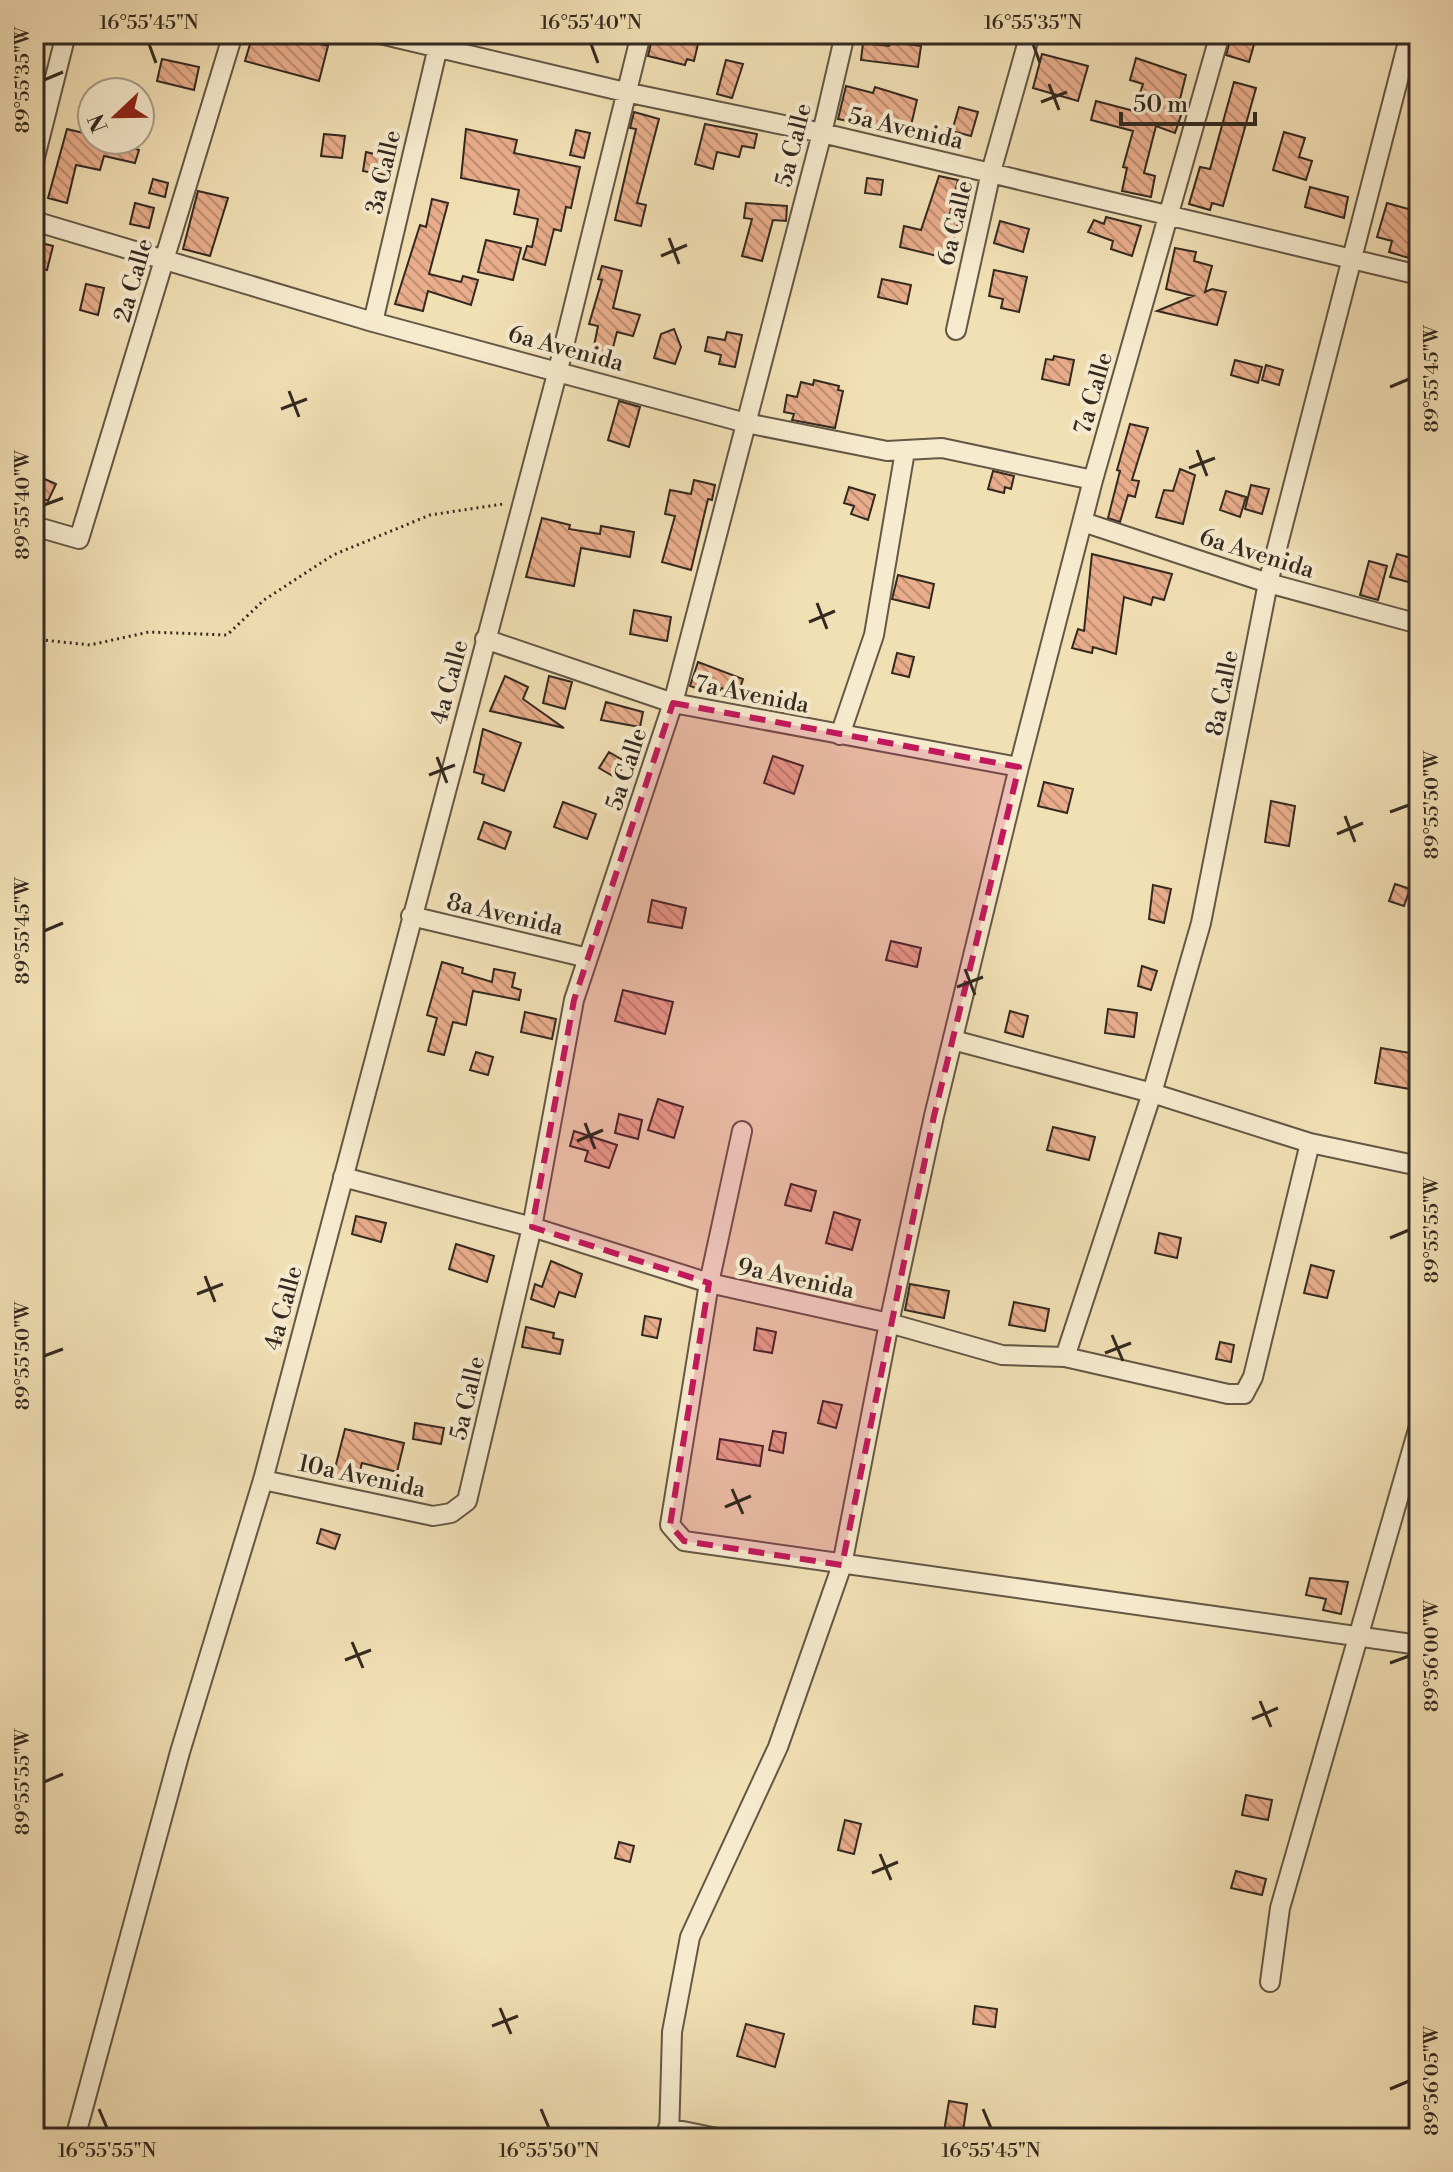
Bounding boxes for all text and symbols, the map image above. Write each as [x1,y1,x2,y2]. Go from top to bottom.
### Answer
text: 16°55'45"N [99,11,199,36]
text: 16°55'40"N [540,11,642,36]
text: 16°55'35"N [984,11,1082,36]
text: 89°55'35"W [11,26,36,133]
north arrow [76,76,156,156]
scale bar [1121,76,1255,126]
text: 50 m [1133,90,1188,120]
street label: 5a Calle [769,100,819,190]
street label: 5a Avenida [845,101,967,157]
text: N [83,109,115,136]
street label: 3a Calle [360,127,408,217]
street label: 6a Calle [932,178,980,269]
street label: 2a Calle [108,235,160,326]
street label: 6a Avenida [505,319,628,379]
text: 89°55'45"W [1420,325,1445,433]
street label: 7a Calle [1068,349,1120,438]
text: 89°55'40"W [11,449,36,560]
street label: 6a Avenida [1196,522,1319,586]
street label: 4a Calle [424,637,476,728]
street label: 8a Calle [1200,648,1246,739]
street label: 7a Avenida [692,669,813,721]
street label: 5a Calle [600,724,654,814]
text: 89°55'50"W [1420,750,1445,859]
text: 89°55'45"W [11,877,36,985]
street label: 8a Avenida [444,887,567,943]
text: 89°55'55"W [1420,1176,1445,1283]
street label: 9a Avenida [735,1252,858,1306]
street label: 4a Calle [258,1263,310,1354]
text: 89°55'50"W [11,1301,36,1410]
street label: 5a Calle [444,1353,492,1443]
street label: 10a Avenida [295,1449,429,1505]
text: 89°56'00"W [1420,1599,1445,1712]
text: 89°55'55"W [11,1728,36,1835]
text: 89°56'05"W [1420,2025,1445,2136]
text: 16°55'55"N [58,2139,156,2164]
text: 16°55'50"N [499,2139,600,2164]
text: 16°55'45"N [941,2139,1041,2164]

